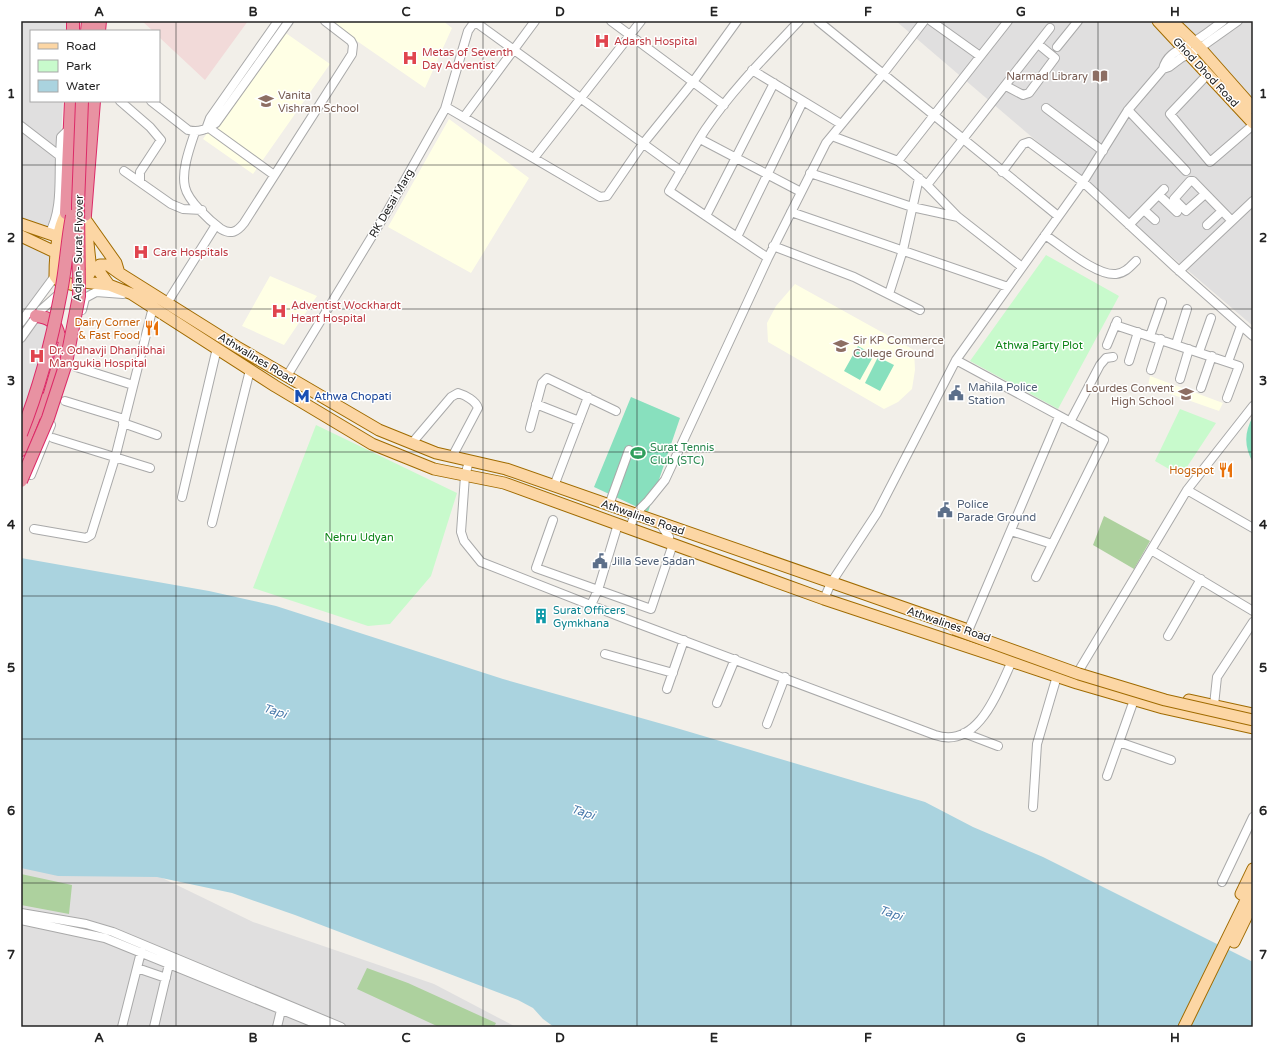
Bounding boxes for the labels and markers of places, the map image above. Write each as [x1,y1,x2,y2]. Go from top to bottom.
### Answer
hospital icon: Adarsh Hospital [593,32,611,50]
place label: Adarsh Hospital [614,35,697,48]
place label: Metas of Seventh Day Adventist [422,46,513,72]
hospital icon: Metas of Seventh Day Adventist [401,49,419,67]
library icon: Narmad Library [1091,67,1109,85]
place label: Narmad Library [1006,70,1088,83]
place label: Vanita Vishram School [278,89,359,115]
school or university icon: Vanita Vishram School [257,92,275,110]
hospital icon: Care Hospitals [132,243,150,261]
place label: Care Hospitals [153,246,228,259]
place label: Adventist Wockhardt Heart Hospital [291,299,401,325]
hospital icon: Adventist Wockhardt Heart Hospital [270,302,288,320]
place label: Dairy Corner & Fast Food [74,316,141,342]
restaurant icon: Dairy Corner & Fast Food [143,319,161,337]
place label: Sir KP Commerce College Ground [853,334,944,360]
school or university icon: Sir KP Commerce College Ground [832,337,850,355]
place label: Dr. Odhavji Dhanjibhai Mangukia Hospital [49,344,165,370]
hospital icon: Dr. Odhavji Dhanjibhai Mangukia Hospital [28,347,46,365]
place label: Mahila Police Station [968,381,1037,407]
place label: Lourdes Convent High School [1085,382,1174,408]
public building icon: Mahila Police Station [947,384,965,402]
school or university icon: Lourdes Convent High School [1177,385,1195,403]
metro station icon: Athwa Chopati [293,387,311,405]
place label: Athwa Chopati [314,390,391,403]
place label: Surat Tennis Club (STC) [650,441,714,467]
sports icon: Surat Tennis Club (STC) [629,444,647,462]
restaurant icon: Hogspot [1217,461,1235,479]
place label: Hogspot [1169,464,1214,477]
place label: Police Parade Ground [957,498,1036,524]
public building icon: Police Parade Ground [936,501,954,519]
public building icon: Jilla Seve Sadan [591,552,609,570]
place label: Jilla Seve Sadan [612,555,695,568]
place label: Surat Officers Gymkhana [553,604,626,630]
building icon: Surat Officers Gymkhana [532,607,550,625]

